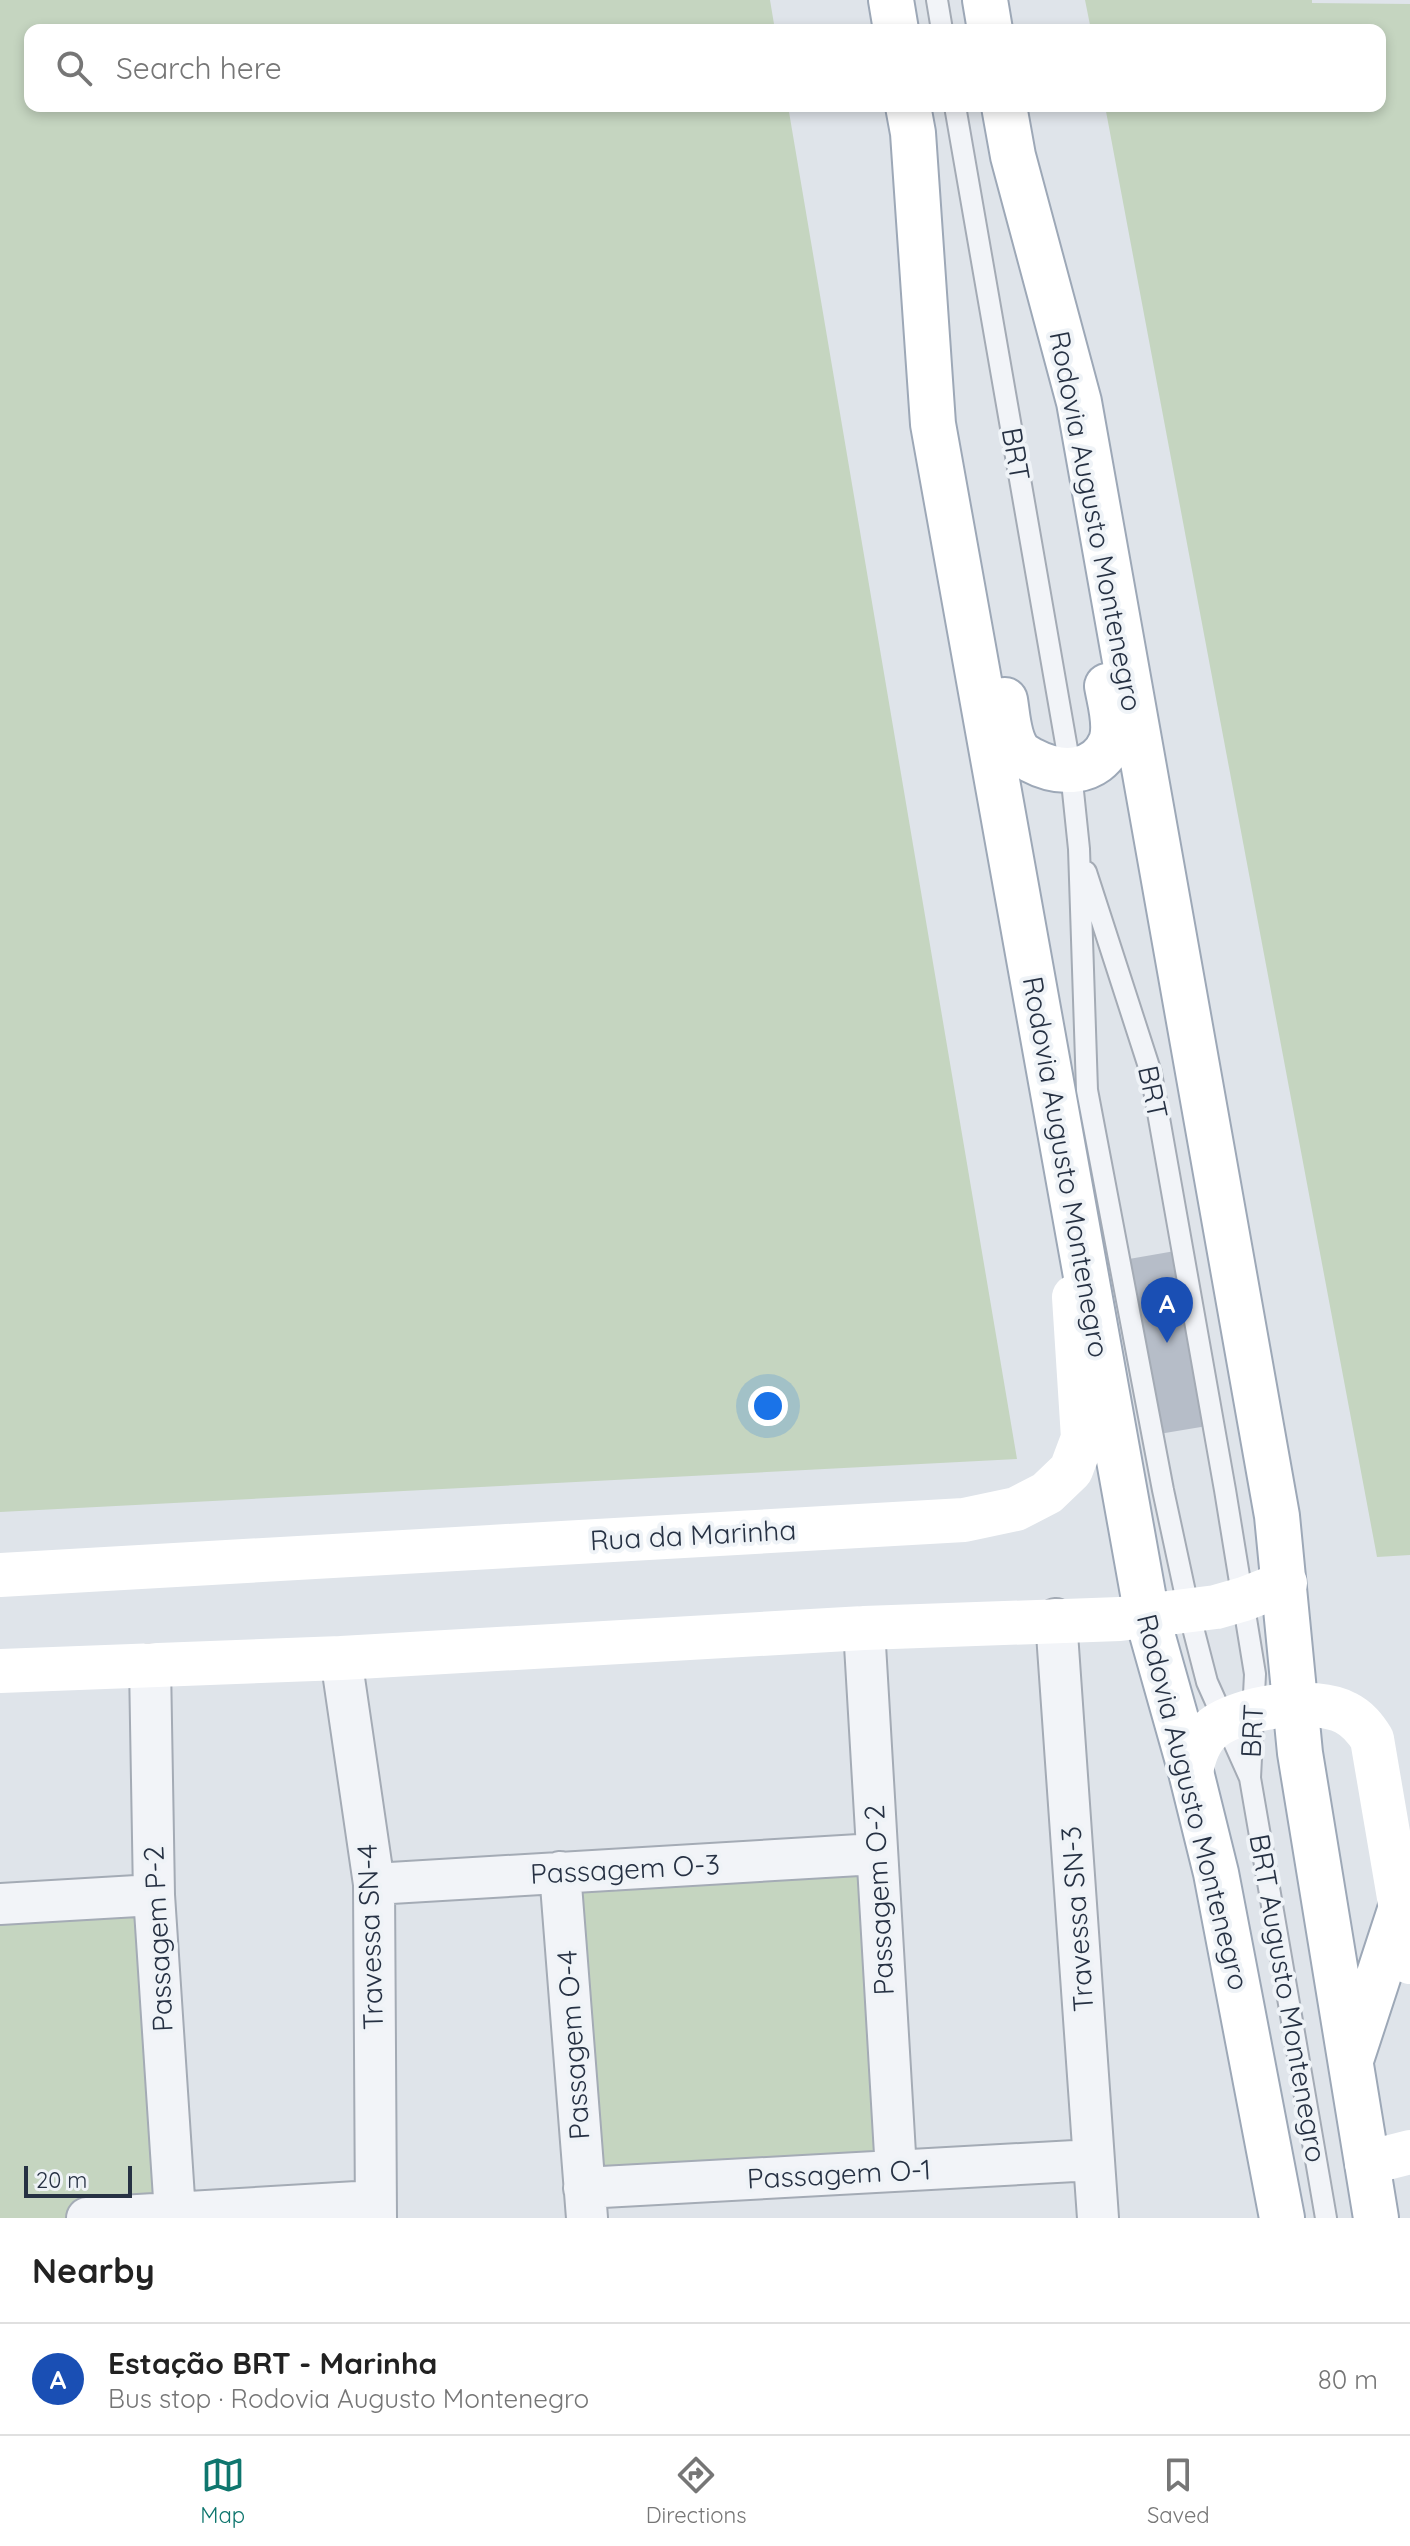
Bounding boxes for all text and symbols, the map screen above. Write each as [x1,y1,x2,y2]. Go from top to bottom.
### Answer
search box [24,24,1386,112]
icon: search [52,46,96,90]
text: Search here [116,49,282,87]
street label: Rodovia Augusto Montenegro [1042,328,1151,714]
street label: BRT [995,425,1038,483]
street label: Rodovia Augusto Montenegro [1016,974,1117,1360]
street label: BRT [1131,1062,1176,1122]
pin: A [1141,1277,1193,1343]
your location [748,1386,788,1426]
street label: Rua da Marinha [589,1512,797,1557]
street label: Rodovia Augusto Montenegro [1130,1610,1257,1993]
street label: BRT [1233,1703,1270,1759]
street label: Passagem O-2 [856,1804,901,1996]
street label: Travessa SN-3 [1053,1825,1100,2013]
street label: BRT Augusto Montenegro [1242,1831,1335,2165]
street label: Travessa SN-4 [349,1844,390,2030]
street label: Passagem P-2 [135,1845,180,2033]
street label: Passagem O-3 [529,1846,721,1891]
street label: Passagem O-4 [548,1949,597,2141]
street label: Passagem O-1 [746,2151,932,2196]
scale bar [24,2162,132,2198]
text: 20 m [36,2166,87,2194]
text: Nearby [32,2249,155,2292]
text: Estação BRT - Marinha [108,2344,437,2382]
text: A [50,2363,66,2396]
text: 80 m [1318,2363,1378,2396]
text: Bus stop · Rodovia Augusto Montenegro [108,2382,589,2415]
tab: Map [200,2453,245,2529]
tab: Directions [646,2453,746,2529]
tab: Saved [1147,2453,1210,2529]

